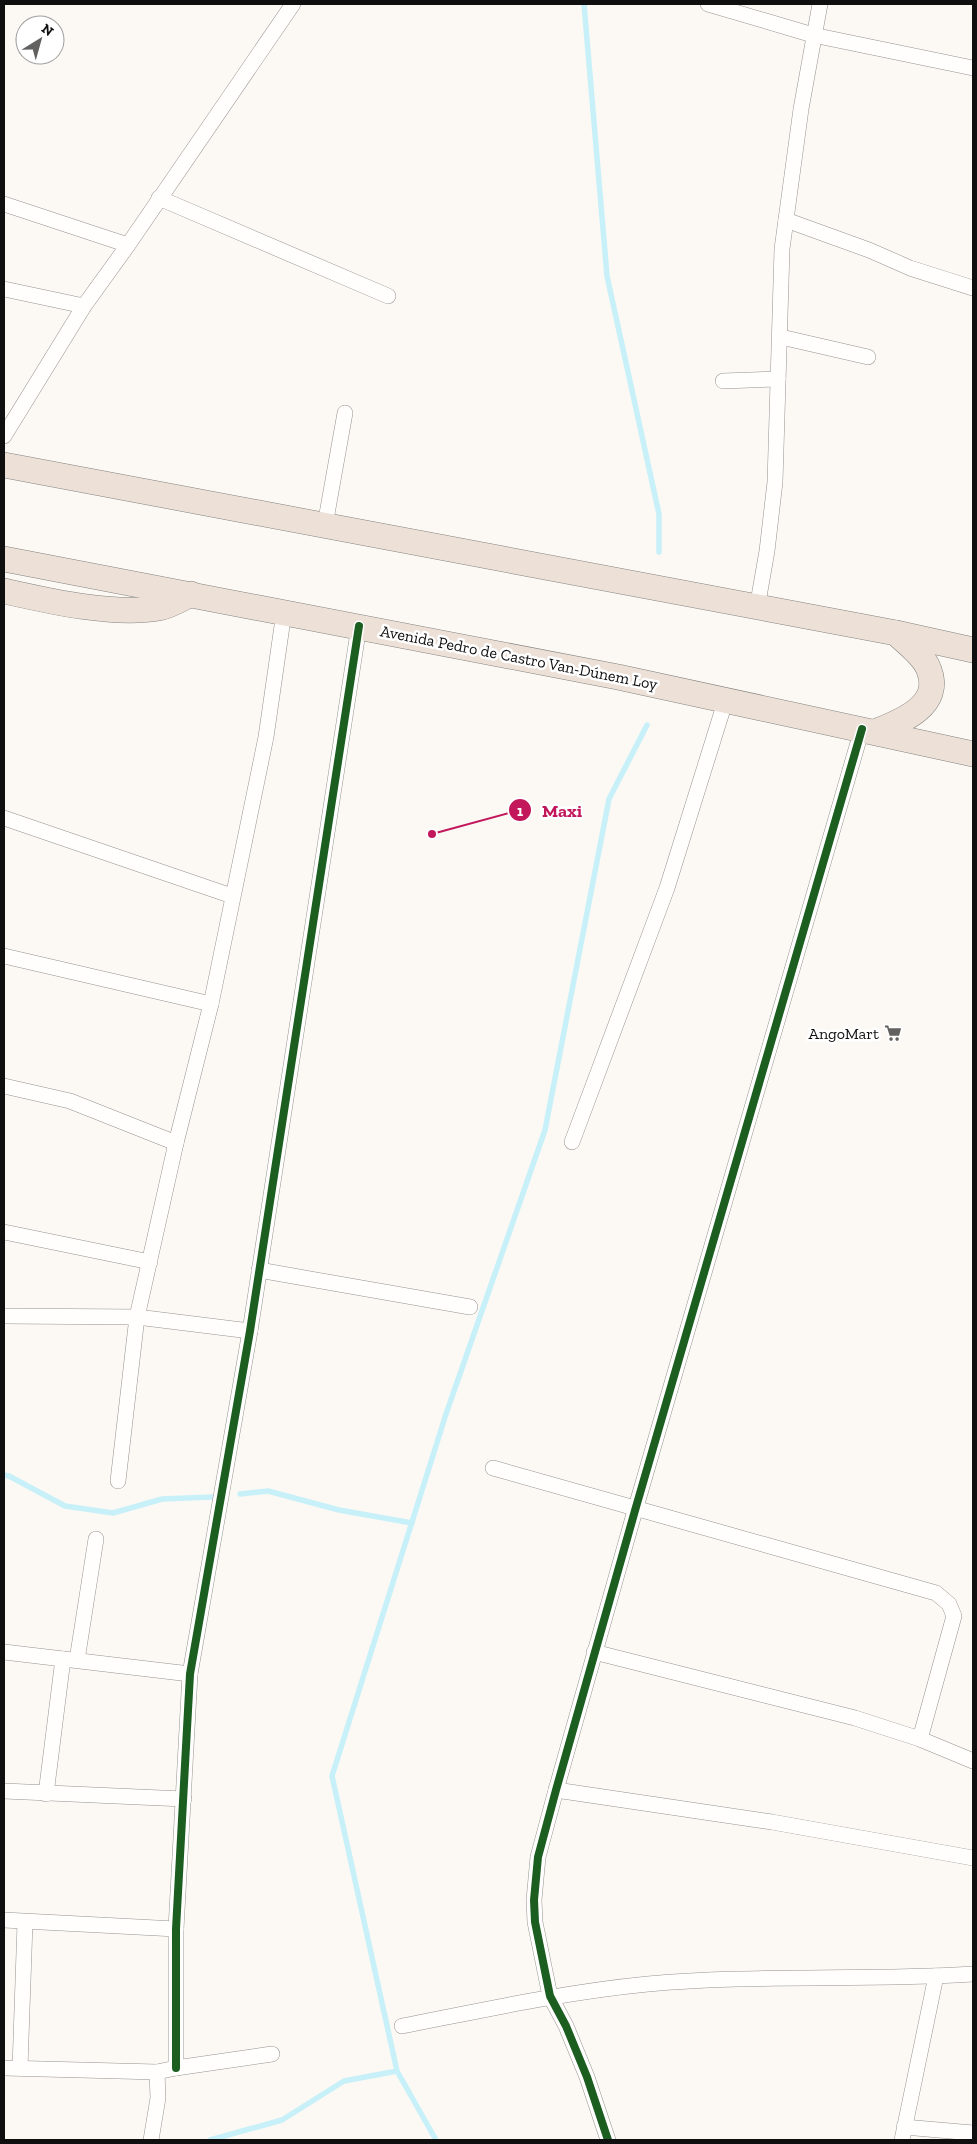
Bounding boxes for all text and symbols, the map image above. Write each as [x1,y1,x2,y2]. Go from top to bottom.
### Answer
north arrow [15,15,65,65]
text: N [38,20,57,40]
street label: Avenida Pedro de Castro Van-Dúnem Loy [379,621,660,694]
callout: Maxi [507,794,592,827]
text: Maxi [542,800,583,822]
text: 1 [517,802,523,820]
supermarket icon: AngoMart [883,1023,903,1043]
place label: AngoMart [809,1024,879,1043]

